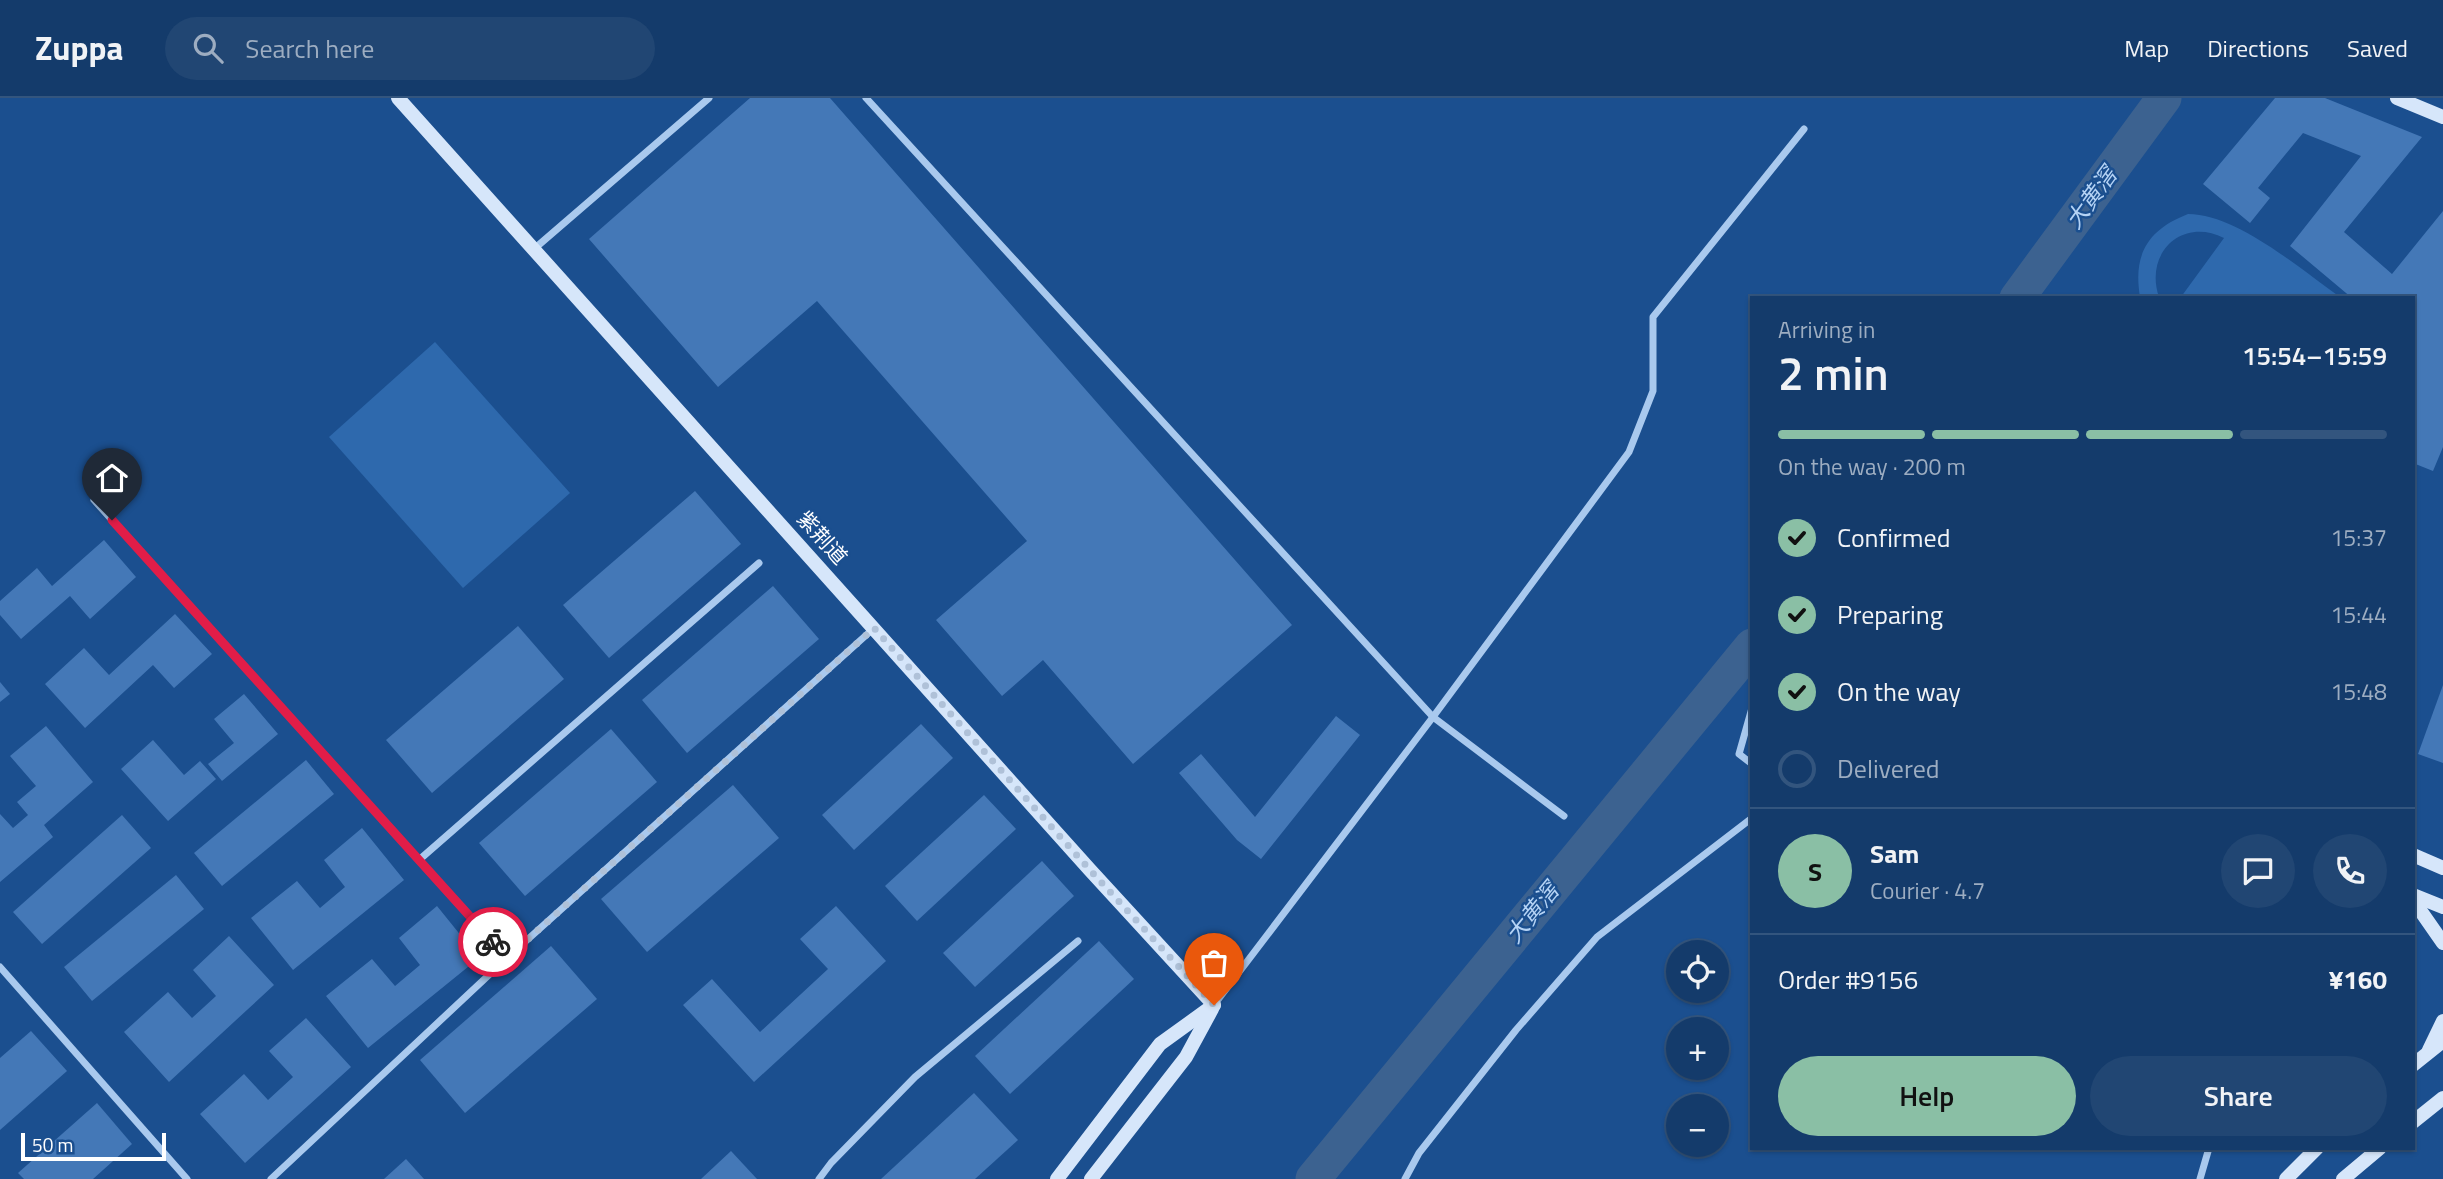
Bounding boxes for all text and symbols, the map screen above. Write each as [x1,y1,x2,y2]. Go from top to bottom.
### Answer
search box [165,17,655,80]
text: Zuppa [35,23,123,73]
icon: search [189,29,227,67]
text: Search here [245,29,374,68]
text: Map [2124,30,2169,66]
text: Directions [2207,30,2309,66]
text: Saved [2347,30,2408,66]
water label: 大黄滘 [2056,157,2127,236]
text: Arriving in [1778,312,1875,347]
text: 15:54–15:59 [2242,336,2387,375]
text: 2 min [1778,338,1889,408]
pin [82,448,142,520]
text: On the way · 200 m [1778,449,1966,484]
icon: home [93,459,131,497]
street label: 紫荆道 [790,503,856,571]
text: Confirmed [1837,518,1951,557]
icon: check [1778,519,1816,557]
text: 15:37 [2330,520,2387,555]
text: Preparing [1837,595,1943,634]
icon: check [1778,596,1816,634]
text: 15:44 [2330,597,2387,632]
text: On the way [1837,672,1961,711]
icon: check [1778,673,1816,711]
text: 15:48 [2330,674,2387,709]
text: Delivered [1837,749,1940,788]
text: Sam [1870,834,1919,873]
button: chat [2221,834,2295,908]
button: phone [2313,834,2387,908]
text: S [1808,852,1822,891]
water label: 大黄滘 [1496,873,1569,951]
text: Courier · 4.7 [1870,873,1985,908]
courier [458,907,528,977]
icon: bike [474,923,512,961]
pin [1184,933,1244,1005]
map controls [1666,940,1729,1157]
button: locate [1666,940,1729,1003]
icon: bag [1195,944,1233,982]
text: Order #9156 [1778,960,1918,999]
text: ¥160 [2329,960,2387,999]
button: + [1666,1017,1729,1080]
button: Help [1778,1056,2076,1136]
button: Share [2090,1056,2387,1136]
button: − [1666,1094,1729,1157]
scale bar [21,1130,166,1162]
text: 50 m [32,1130,73,1159]

